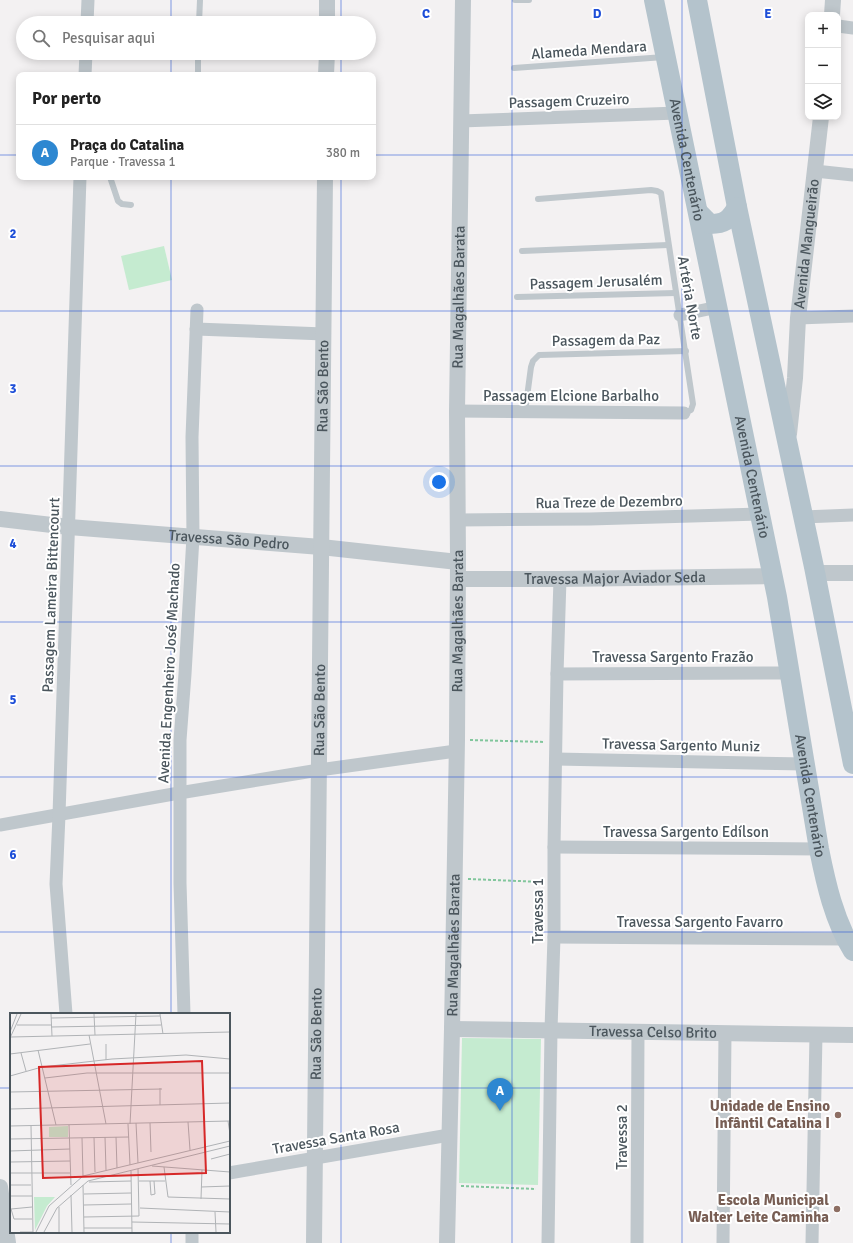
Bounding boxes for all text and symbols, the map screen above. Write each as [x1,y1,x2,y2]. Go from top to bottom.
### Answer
text: C [422,6,430,22]
text: D [593,6,602,22]
text: E [764,6,772,22]
map controls [805,12,841,120]
button: + [805,12,841,48]
search box [16,16,376,60]
icon: search [30,27,52,49]
text: Pesquisar aqui [62,29,155,47]
street label: Alameda Mendara [531,37,647,63]
button: − [805,48,841,84]
button: layers [805,84,841,120]
text: Por perto [32,88,101,109]
street label: Passagem Cruzeiro [508,90,630,112]
street label: Avenida Centenário [665,97,708,223]
text: Praça do Catalina [70,136,184,154]
text: A [41,145,49,161]
text: 380 m [326,145,360,161]
text: Parque · Travessa 1 [70,154,175,170]
street label: Avenida Mangueirão [790,178,823,310]
text: 2 [9,226,17,242]
street label: Rua Magalhães Barata [449,226,469,369]
street label: Artéria Norte [674,255,706,341]
street label: Passagem Jerusalém [529,271,663,293]
street label: Passagem da Paz [552,330,661,350]
street label: Rua São Bento [313,339,332,432]
text: 3 [9,381,17,397]
street label: Passagem Elcione Barbalho [483,387,659,405]
street label: Avenida Centenário [731,414,774,540]
your location [429,472,449,492]
street label: Rua Treze de Dezembro [535,492,683,512]
street label: Passagem Lameira Bittencourt [39,497,63,693]
street label: Travessa São Pedro [168,526,290,553]
text: 4 [9,536,17,552]
street label: Rua Magalhães Barata [448,550,467,693]
street label: Avenida Engenheiro José Machado [154,562,184,784]
street label: Travessa Major Aviador Seda [524,568,706,588]
street label: Travessa Sargento Frazão [592,648,754,666]
street label: Rua São Bento [310,663,329,756]
text: 5 [9,692,17,708]
street label: Avenida Centenário [791,733,830,859]
street label: Travessa Sargento Muniz [602,735,760,755]
street label: Travessa Sargento Edílson [603,823,769,841]
text: 6 [9,847,17,863]
street label: Rua Magalhães Barata [443,873,464,1017]
street label: Travessa 1 [529,878,547,944]
street label: Travessa Sargento Favarro [617,913,783,931]
street label: Rua São Bento [307,987,326,1080]
inset map [10,1013,230,1233]
street label: Travessa Celso Brito [589,1022,717,1042]
pin: A [487,1078,513,1111]
place label: Unidade de Ensino Infântil Catalina I [710,1097,830,1132]
street label: Travessa 2 [613,1104,631,1170]
marker: Unidade de Ensino Infântil Catalina I [833,1110,843,1120]
street label: Travessa Santa Rosa [271,1118,401,1158]
place label: Escola Municipal Walter Leite Caminha [688,1191,829,1226]
marker: Escola Municipal Walter Leite Caminha [832,1204,842,1214]

